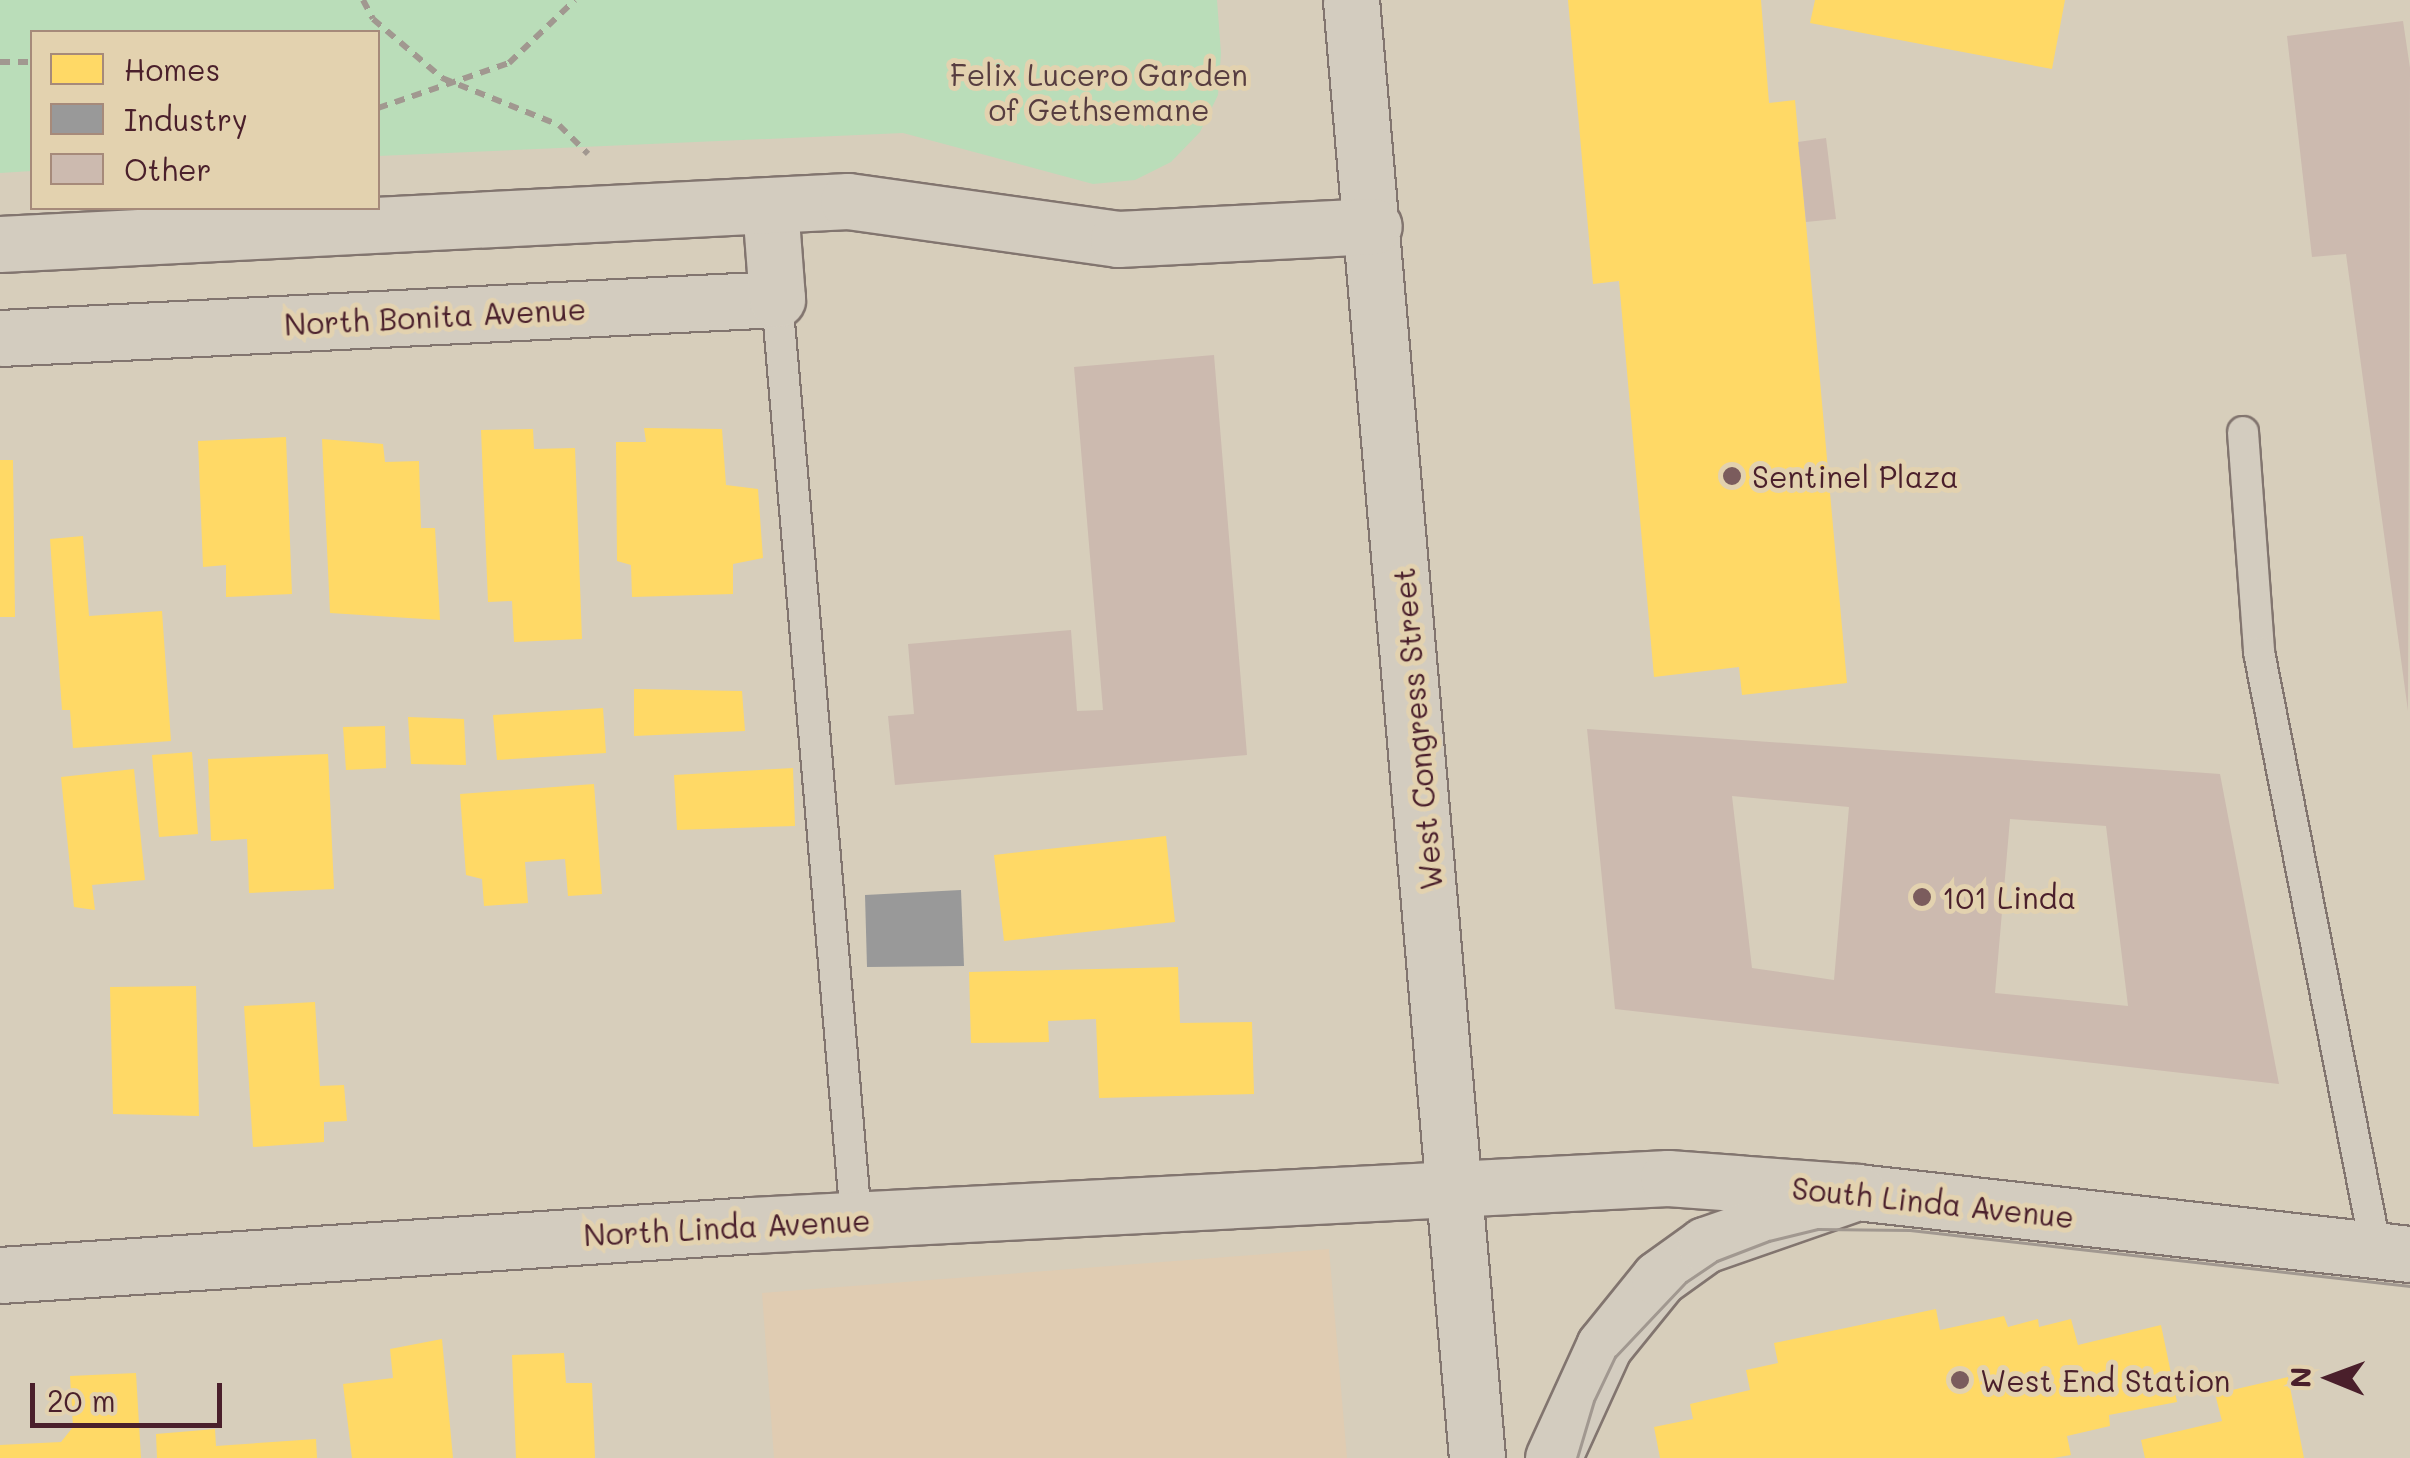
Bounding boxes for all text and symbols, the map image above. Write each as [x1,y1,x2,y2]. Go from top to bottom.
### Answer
legend [30,30,380,210]
text: Homes [124,49,220,89]
park label: Felix Lucero Garden of Gethsemane [950,56,1248,126]
text: Industry [124,99,248,139]
text: Other [124,149,212,189]
street label: North Bonita Avenue [283,290,587,342]
place label: Sentinel Plaza [1752,458,1959,494]
marker: Sentinel Plaza [1721,465,1743,487]
street label: West Congress Street [1385,566,1449,892]
place label: 101 Linda [1942,879,2076,915]
marker: 101 Linda [1911,886,1933,908]
street label: South Linda Avenue [1790,1169,2076,1235]
street label: North Linda Avenue [583,1202,871,1252]
north arrow [2280,1328,2380,1428]
place label: West End Station [1980,1362,2230,1398]
scale bar [35,1363,228,1425]
text: N [2282,1367,2318,1388]
marker: West End Station [1949,1369,1971,1391]
text: 20 m [47,1380,116,1420]

